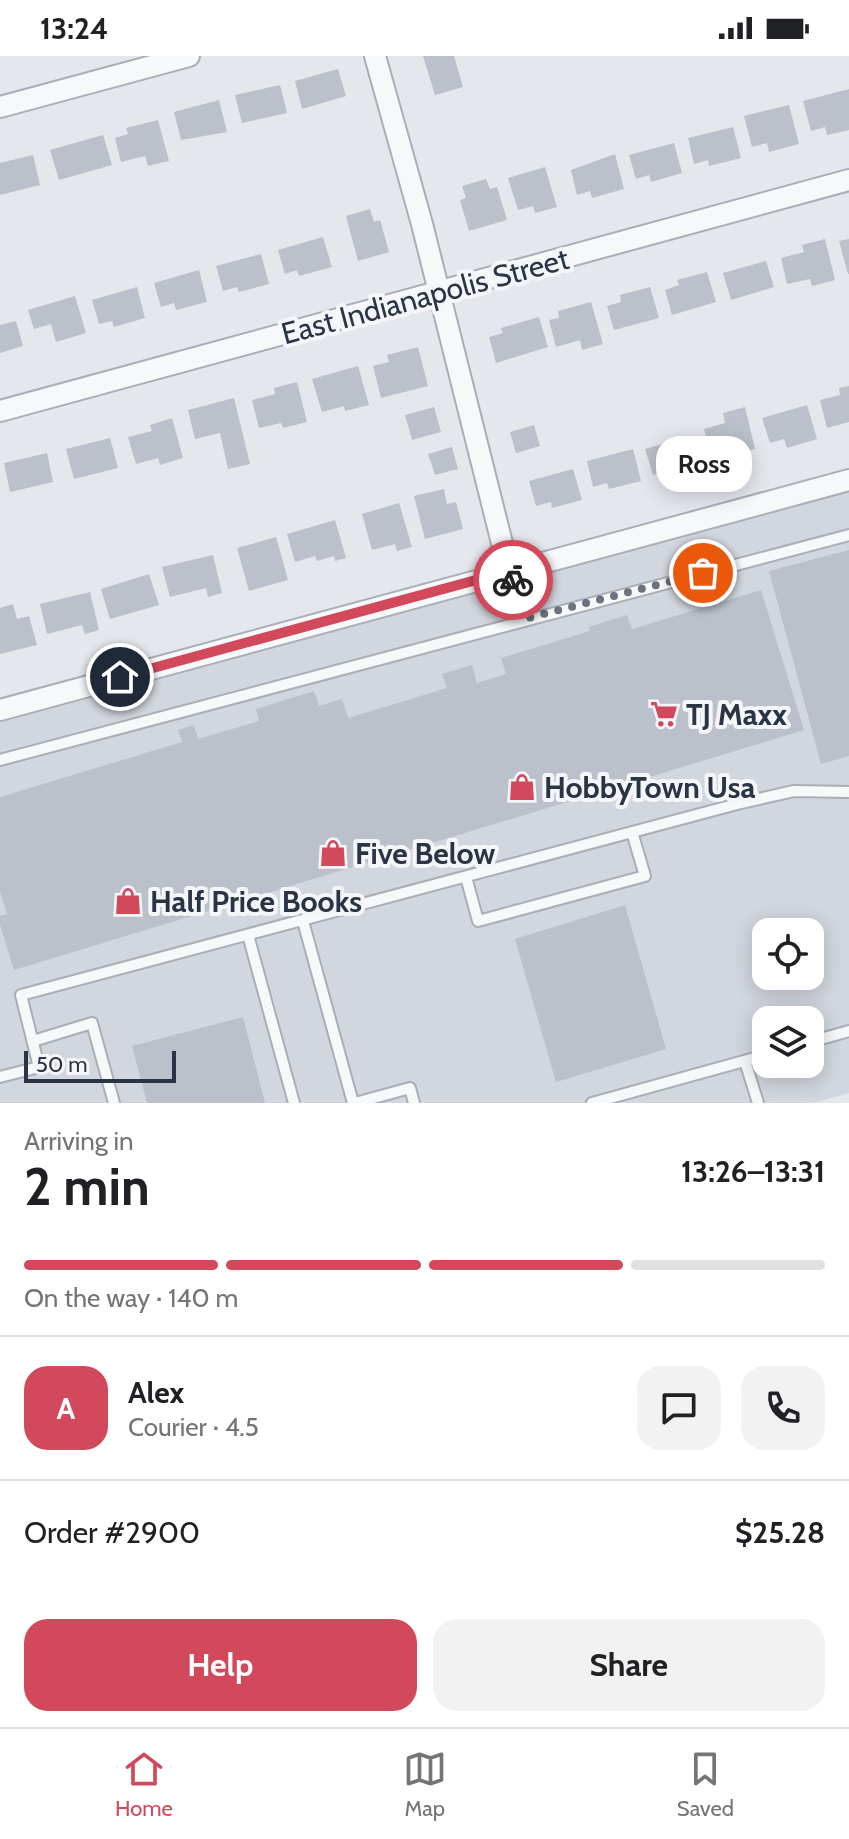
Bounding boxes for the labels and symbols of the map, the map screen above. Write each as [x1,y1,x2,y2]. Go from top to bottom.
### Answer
street label: East Indianapolis Street [277,240,573,352]
callout: Ross [655,437,751,493]
pin [669,539,737,607]
courier [473,540,553,620]
pin [86,643,154,711]
place label: TJ Maxx [686,696,787,733]
supermarket icon: TJ Maxx [649,699,679,729]
place label: HobbyTown Usa [544,769,755,806]
shop icon: HobbyTown Usa [507,772,537,802]
place label: Five Below [355,835,495,872]
shop icon: Five Below [318,838,348,868]
place label: Half Price Books [150,883,362,920]
shop icon: Half Price Books [113,886,143,916]
scale bar [24,1047,176,1083]

